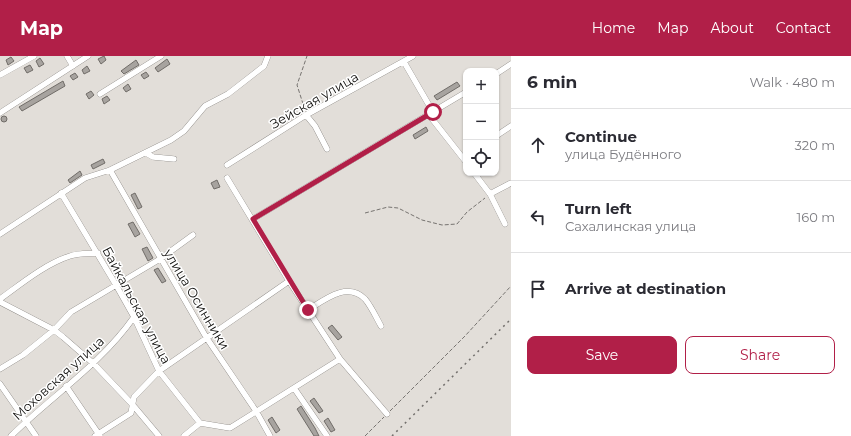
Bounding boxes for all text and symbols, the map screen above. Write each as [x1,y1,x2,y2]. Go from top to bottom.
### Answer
text: Map [20,17,63,40]
text: Home [592,19,635,37]
text: Map [657,19,688,37]
text: About [710,19,754,37]
text: Contact [776,19,831,37]
street label: Зейская улица [267,68,361,132]
map controls [463,68,499,176]
button: + [463,68,499,104]
text: 6 min [527,72,577,92]
text: Walk · 480 m [749,74,835,90]
route start [424,103,442,121]
button: − [463,104,499,140]
text: Continue [565,127,637,146]
icon: ahead [527,134,549,156]
text: 320 m [795,137,835,153]
button: locate [463,140,499,176]
text: улица Будённого [565,146,682,162]
text: Turn left [565,199,632,218]
icon: left [527,206,549,228]
text: 160 m [797,209,835,225]
text: Сахалинская улица [565,218,696,234]
street label: Байкальская улица [99,244,175,366]
street label: улица Осинники [160,245,233,352]
icon: arrive [527,278,549,300]
text: Arrive at destination [565,279,726,298]
route end [299,301,317,319]
street label: Моховская улица [9,333,107,423]
button: Save [527,336,677,374]
button: Share [685,336,835,374]

